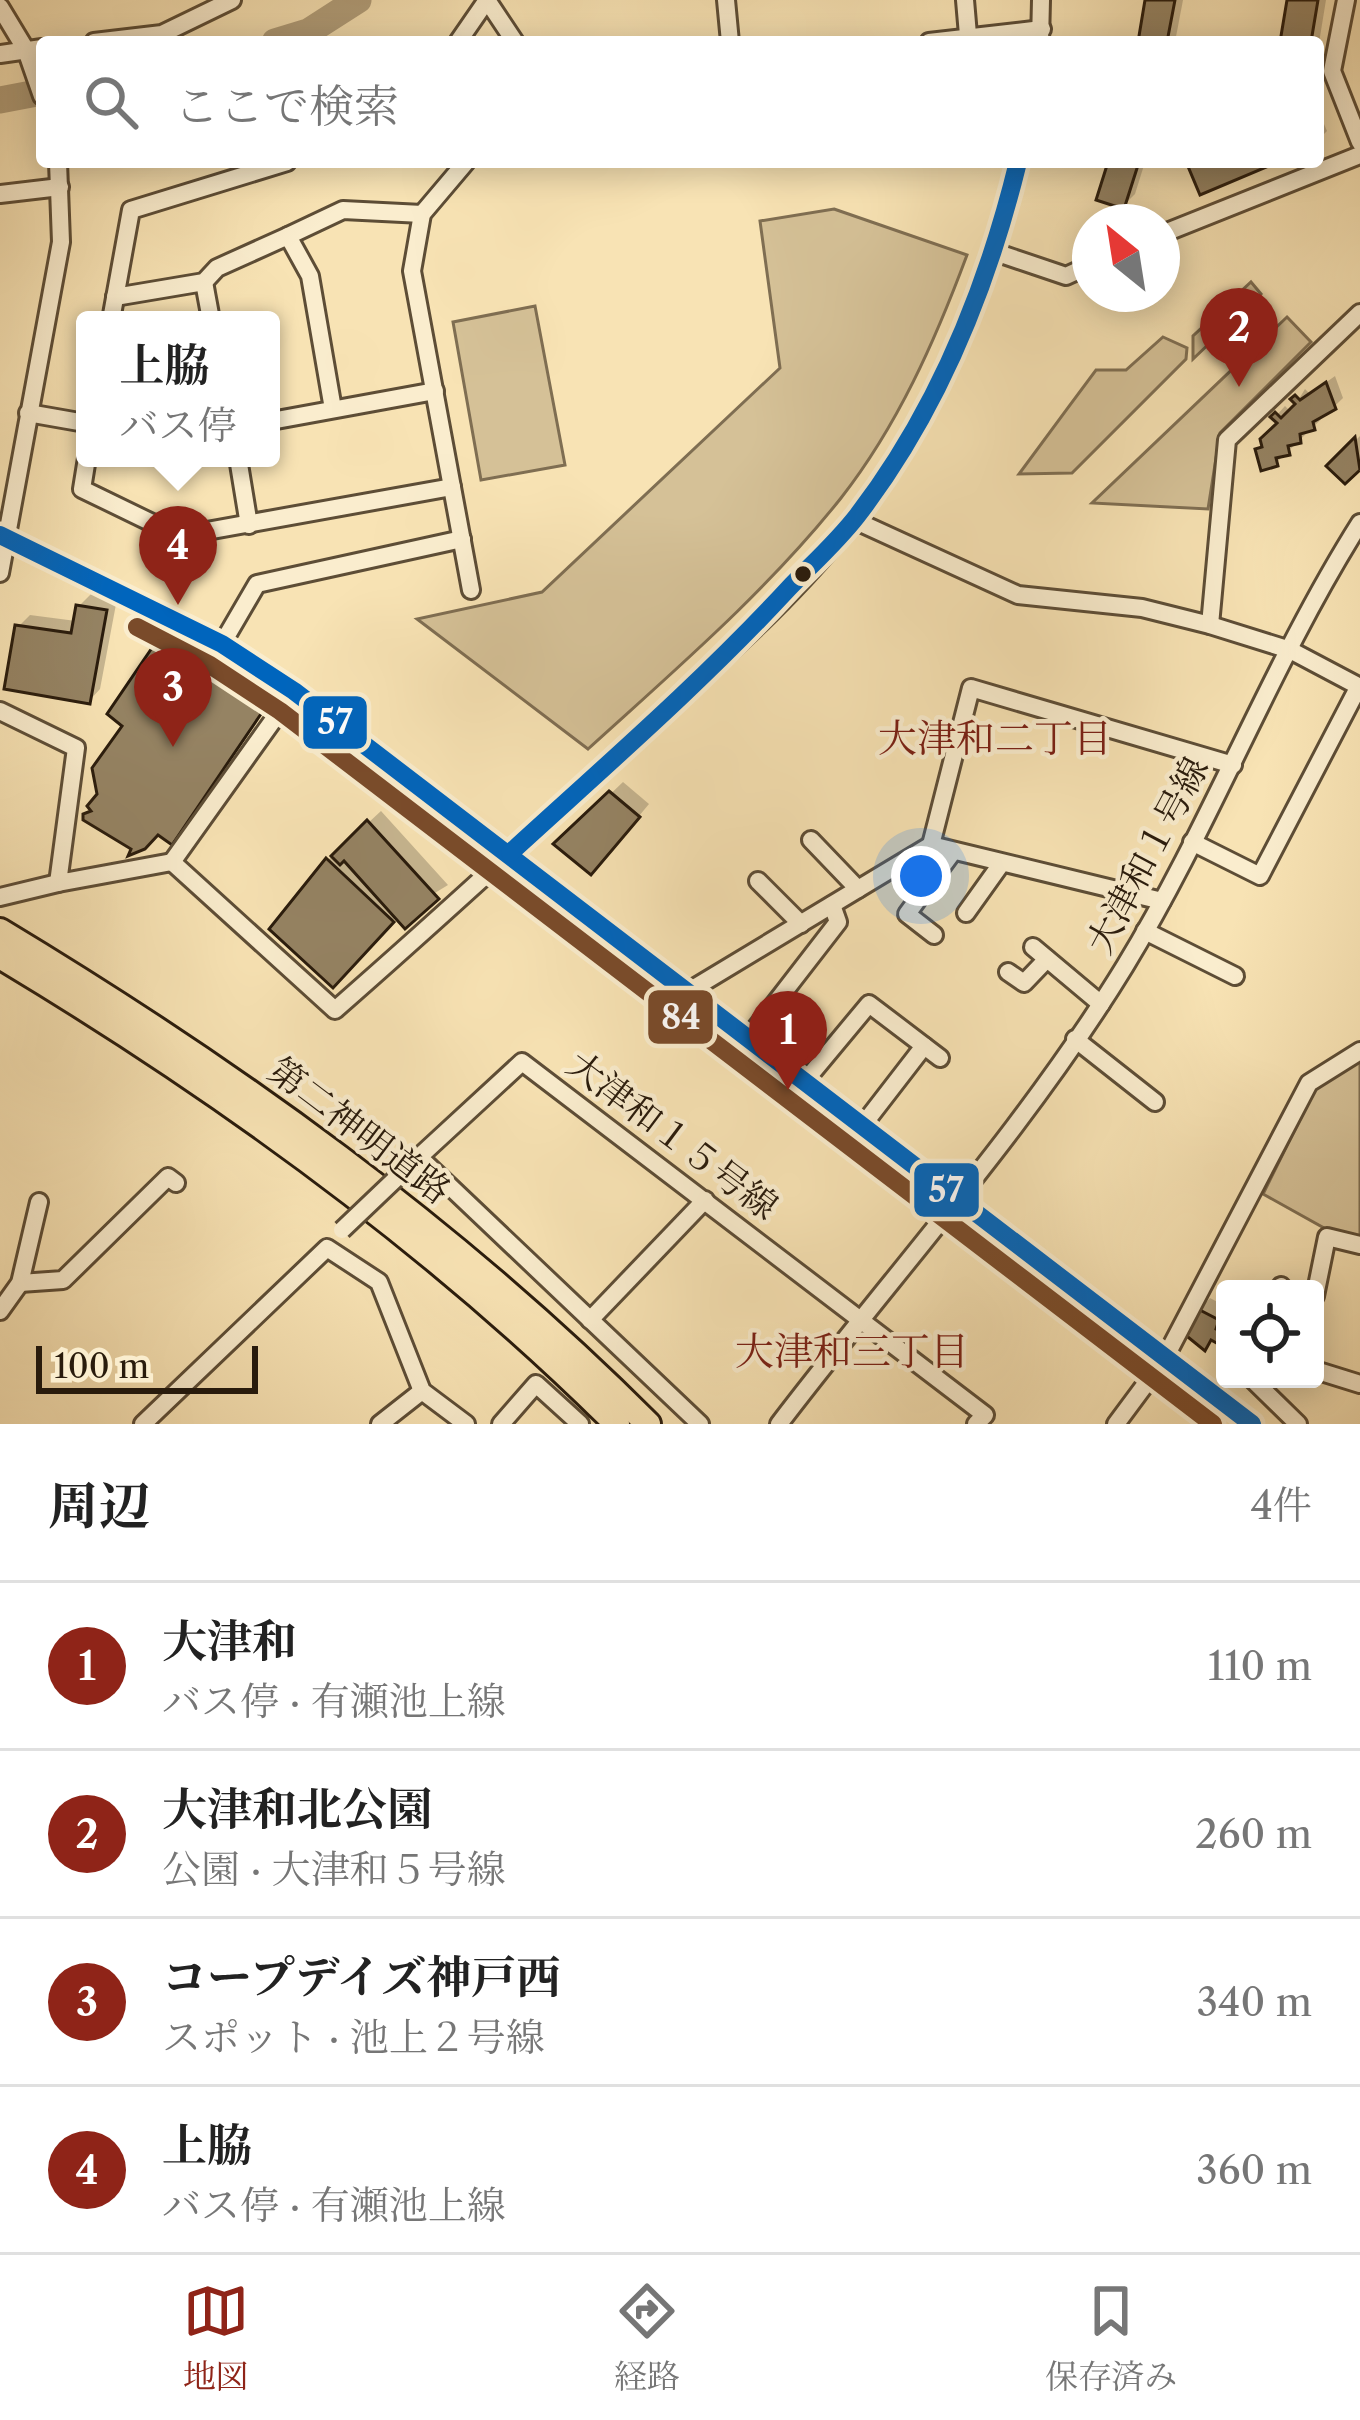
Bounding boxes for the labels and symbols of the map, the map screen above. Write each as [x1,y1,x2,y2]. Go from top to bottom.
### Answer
north arrow [1072,204,1180,312]
pin: 2 [1200,288,1278,387]
pin: 4 [139,506,217,605]
unlabelled marker [792,563,814,585]
pin: 3 [134,648,212,747]
line badge: 57 [301,694,369,751]
text: 57 [317,702,353,743]
district label: 大津和二丁目 [878,714,1112,762]
street label: 大津和１号線 [1077,749,1217,961]
your location [891,846,951,906]
line badge: 84 [646,988,715,1046]
pin: 1 [749,991,827,1090]
text: 84 [661,997,701,1038]
street label: 大津和１５号線 [559,1042,787,1228]
street label: 第二神明道路 [261,1047,459,1213]
line badge: 57 [912,1161,981,1219]
text: 57 [928,1170,964,1211]
district label: 大津和三丁目 [735,1327,969,1375]
scale bar [36,1340,258,1393]

